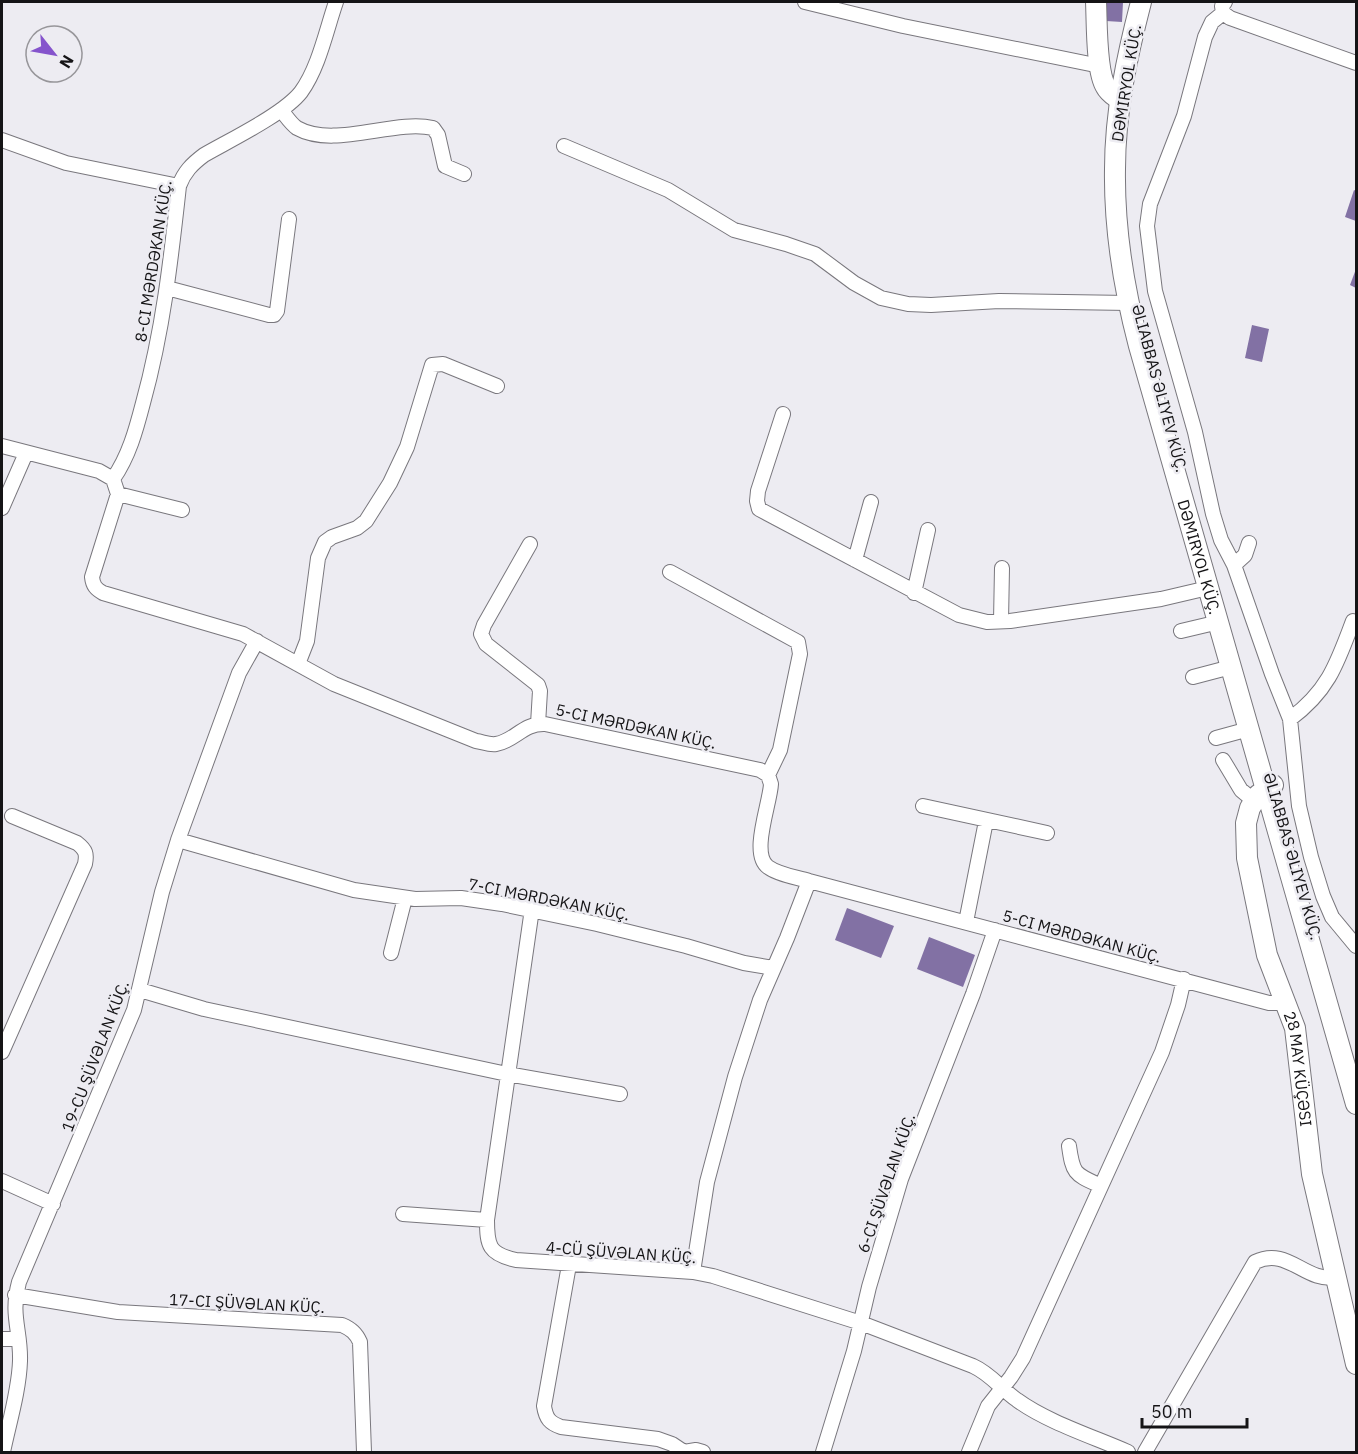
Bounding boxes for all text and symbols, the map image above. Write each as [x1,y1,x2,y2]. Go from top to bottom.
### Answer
street label: DƏMIRYOL KÜÇ. [1107,23,1145,143]
north arrow [24,24,84,84]
text: N [55,52,78,72]
street label: 8-CI MƏRDƏKAN KÜÇ. [130,179,176,343]
street label: ƏLIABBAS ƏLIYEV KÜÇ. [1128,302,1192,474]
street label: DƏMIRYOL KÜÇ. [1173,497,1225,617]
street label: 5-CI MƏRDƏKAN KÜÇ. [554,699,718,753]
street label: ƏLIABBAS ƏLIYEV KÜÇ. [1260,770,1326,942]
street label: 7-CI MƏRDƏKAN KÜÇ. [467,874,631,924]
street label: 5-CI MƏRDƏKAN KÜÇ. [1000,905,1164,967]
street label: 19-CU ŞÜVƏLAN KÜÇ. [57,978,133,1134]
street label: 28 MAY KÜÇƏSI [1279,1008,1316,1128]
street label: 6-CI ŞÜVƏLAN KÜÇ. [853,1111,919,1255]
street label: 4-CÜ ŞÜVƏLAN KÜÇ. [545,1237,697,1267]
street label: 17-CI ŞÜVƏLAN KÜÇ. [169,1289,325,1317]
scale bar [1142,1391,1247,1429]
text: 50 m [1151,1400,1193,1423]

